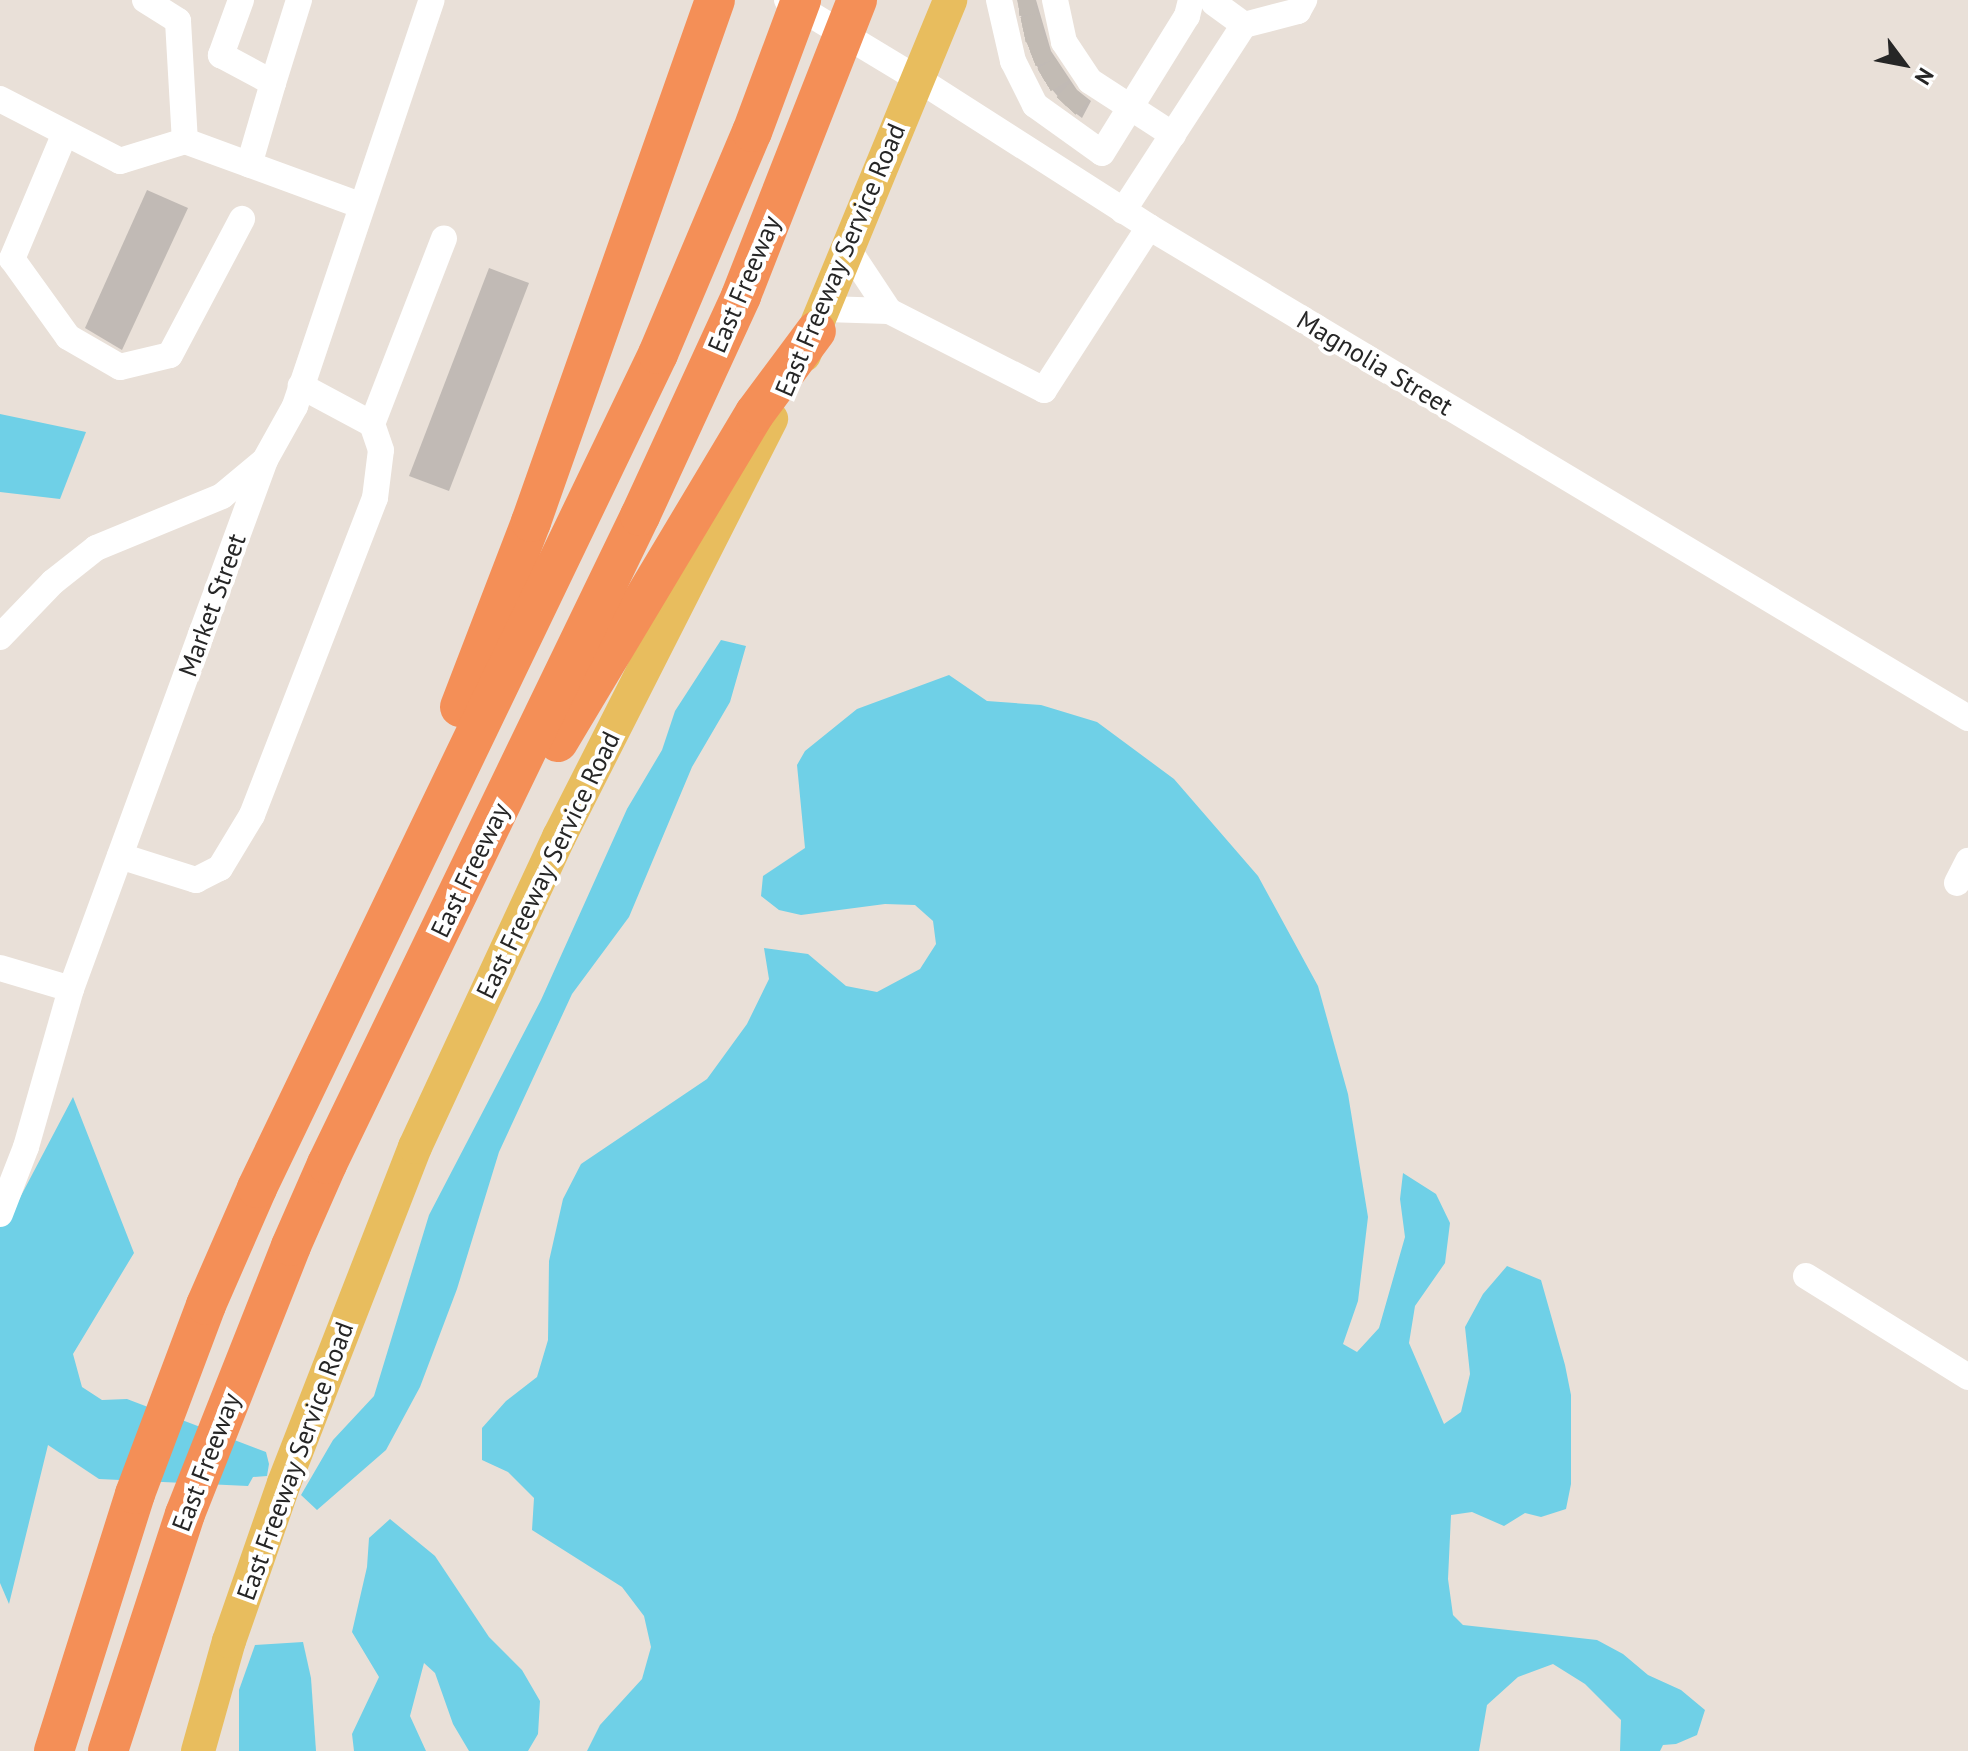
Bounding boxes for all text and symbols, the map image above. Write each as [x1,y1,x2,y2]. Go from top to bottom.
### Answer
north arrow [1864,24,1944,104]
text: N [1909,63,1940,90]
street label: East Freeway Service Road [768,118,912,402]
street label: East Freeway [701,211,787,357]
street label: Magnolia Street [1291,304,1459,422]
street label: Market Street [172,529,252,681]
street label: East Freeway Service Road [469,726,627,1004]
street label: East Freeway [424,798,516,942]
street label: East Freeway Service Road [230,1317,360,1605]
street label: East Freeway [165,1388,247,1536]

